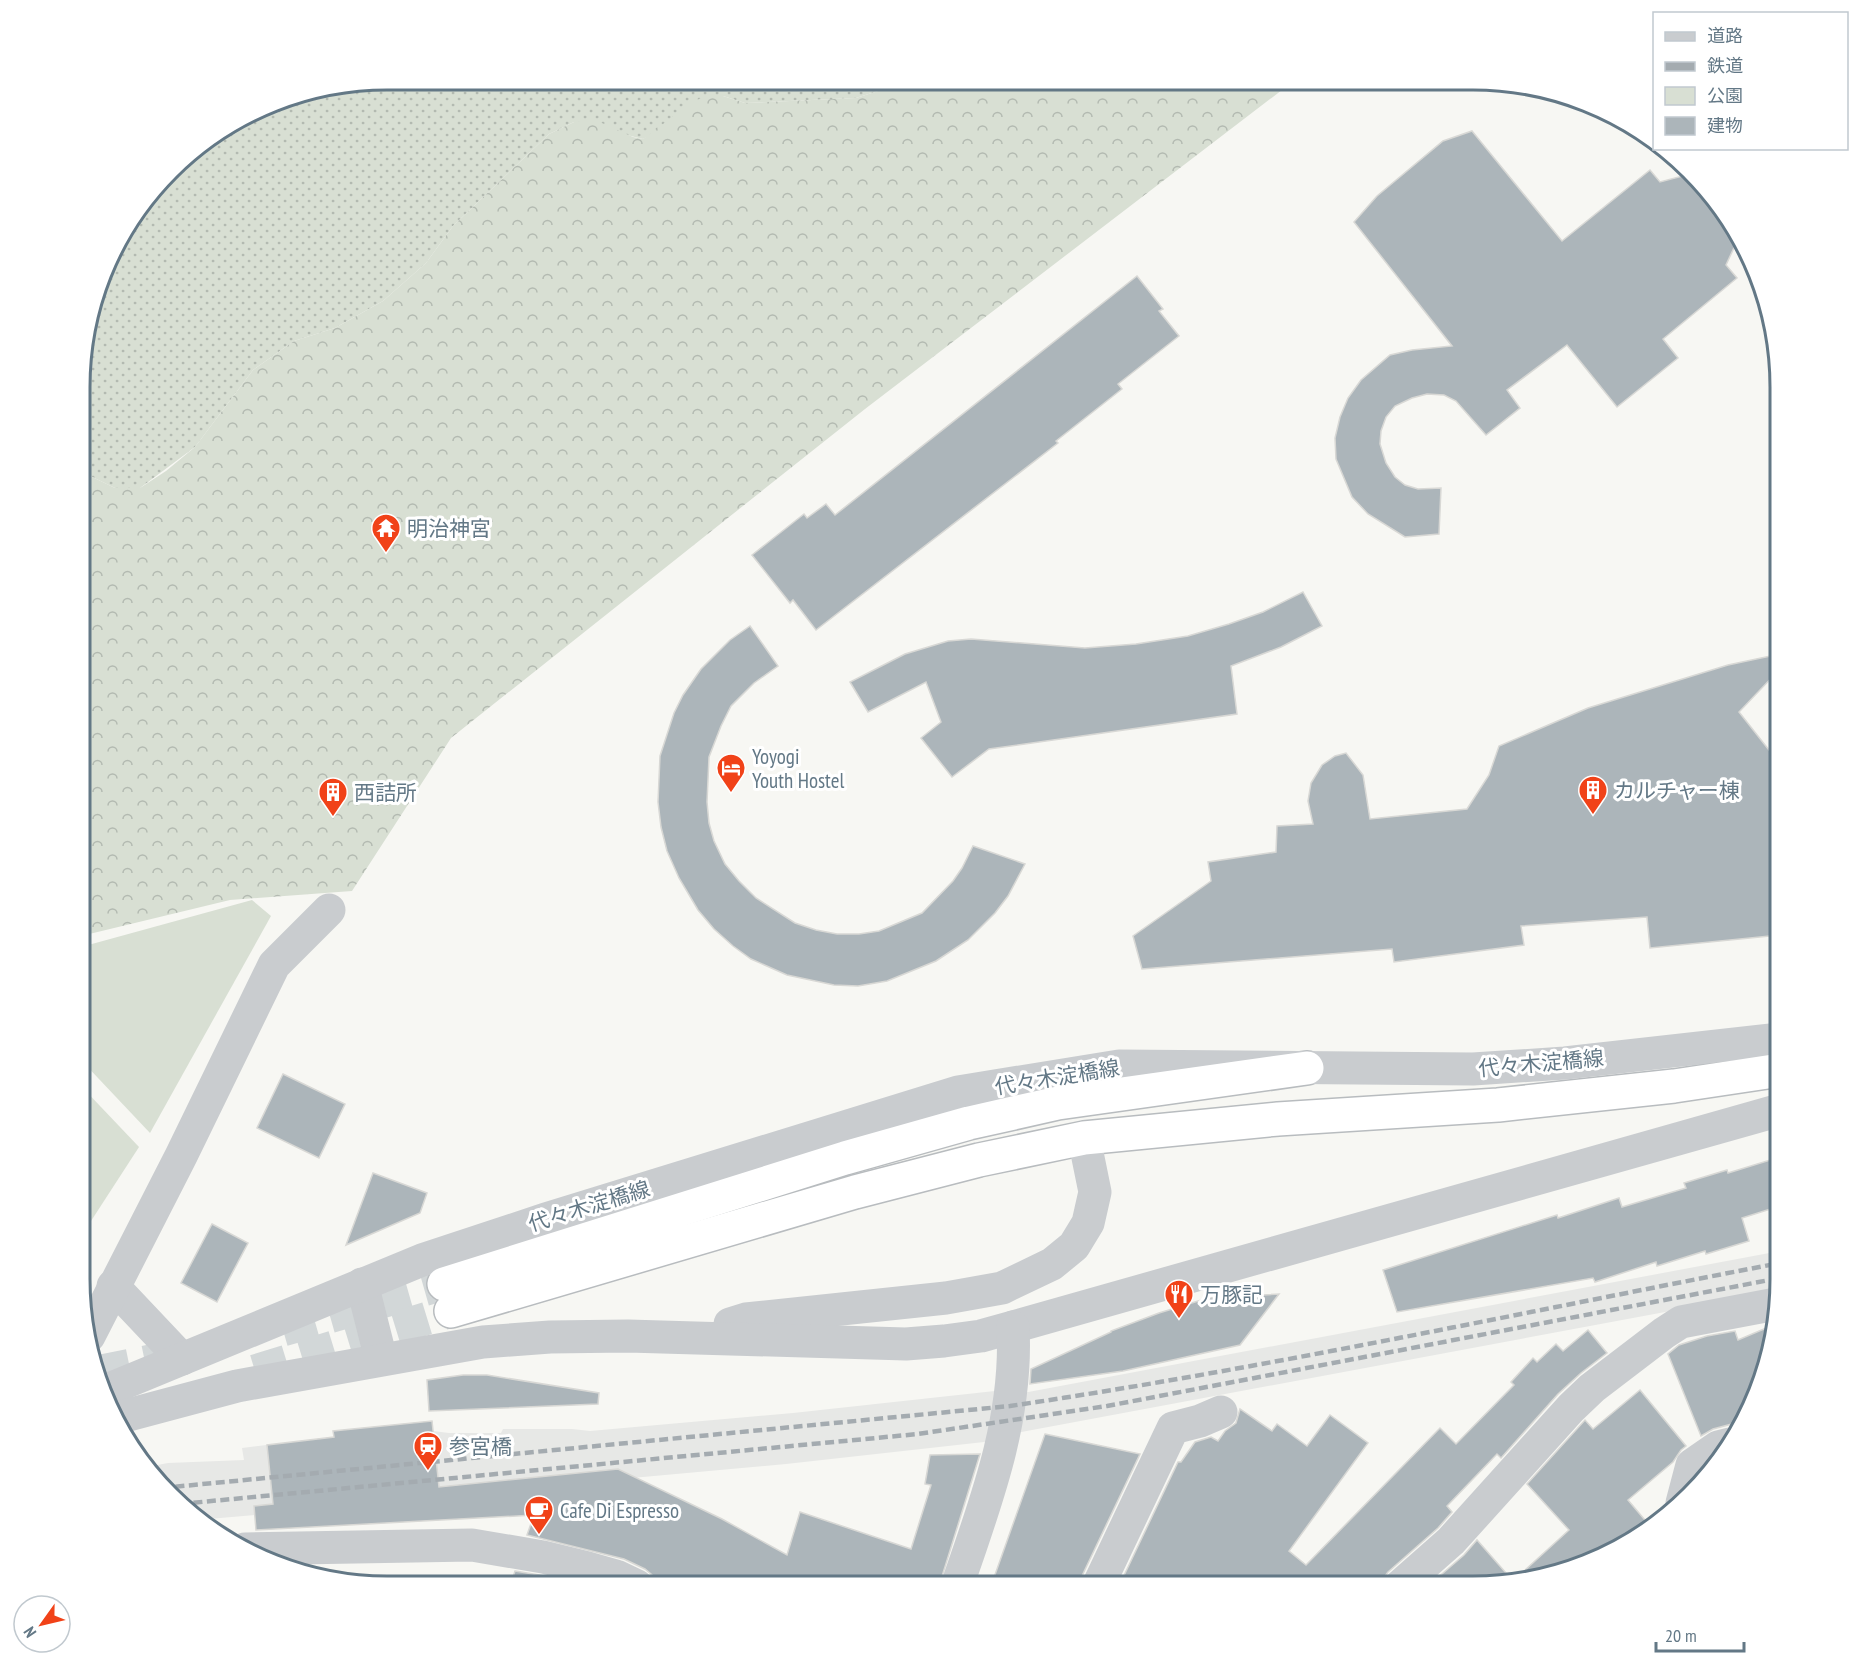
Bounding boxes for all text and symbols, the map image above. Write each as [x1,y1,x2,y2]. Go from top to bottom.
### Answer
legend [1653,12,1848,150]
text: 道路 [1707,24,1743,47]
text: 鉄道 [1707,54,1743,77]
text: 公園 [1707,84,1743,107]
text: 建物 [1707,114,1743,137]
temple icon: 明治神宮 [370,512,402,554]
place label: 明治神宮 [407,515,491,542]
place label: Yoyogi Youth Hostel [752,743,844,794]
hotel icon: Yoyogi Youth Hostel [715,752,747,794]
building icon: カルチャー棟 [1577,774,1609,816]
building icon: 西詰所 [317,776,349,818]
place label: カルチャー棟 [1614,777,1740,804]
place label: 西詰所 [354,779,417,806]
street label: 代々木淀橋線 [1477,1044,1605,1082]
street label: 代々木淀橋線 [993,1054,1121,1100]
street label: 代々木淀橋線 [525,1175,653,1237]
restaurant icon: 万豚記 [1163,1278,1195,1320]
place label: 万豚記 [1200,1281,1263,1308]
station icon: 参宮橋 [412,1430,444,1472]
place label: 参宮橋 [449,1433,512,1460]
cafe icon: Cafe Di Espresso [523,1494,555,1536]
place label: Cafe Di Espresso [560,1497,679,1524]
north arrow [12,1594,72,1654]
scale bar [1656,1615,1744,1653]
text: N [19,1623,40,1642]
text: 20 m [1665,1624,1697,1647]

